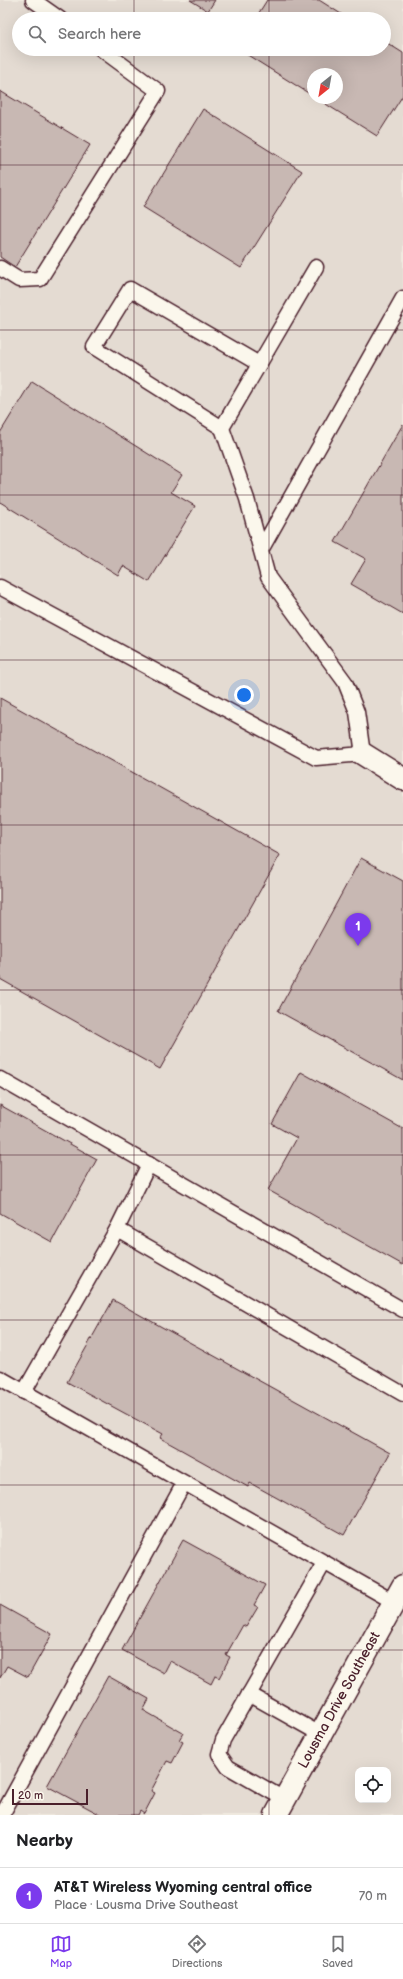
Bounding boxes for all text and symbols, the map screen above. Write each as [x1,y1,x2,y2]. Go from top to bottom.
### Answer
search box [12,12,391,56]
icon: search [26,23,48,45]
text: Search here [58,25,141,44]
north arrow [307,68,343,104]
your location [234,685,254,705]
pin: 1 [345,913,371,946]
street label: Lousma Drive Southeast [294,1628,384,1771]
map controls [355,1767,391,1803]
button: locate [355,1767,391,1803]
scale bar [12,1787,88,1806]
text: 20 m [18,1789,43,1802]
text: Nearby [16,1831,73,1851]
text: AT&T Wireless Wyoming central office [54,1878,312,1897]
text: 1 [26,1888,32,1904]
text: 70 m [359,1888,387,1904]
text: Place · Lousma Drive Southeast [54,1897,238,1913]
tab: Map [50,1933,72,1970]
tab: Directions [172,1933,222,1970]
tab: Saved [322,1933,353,1970]

